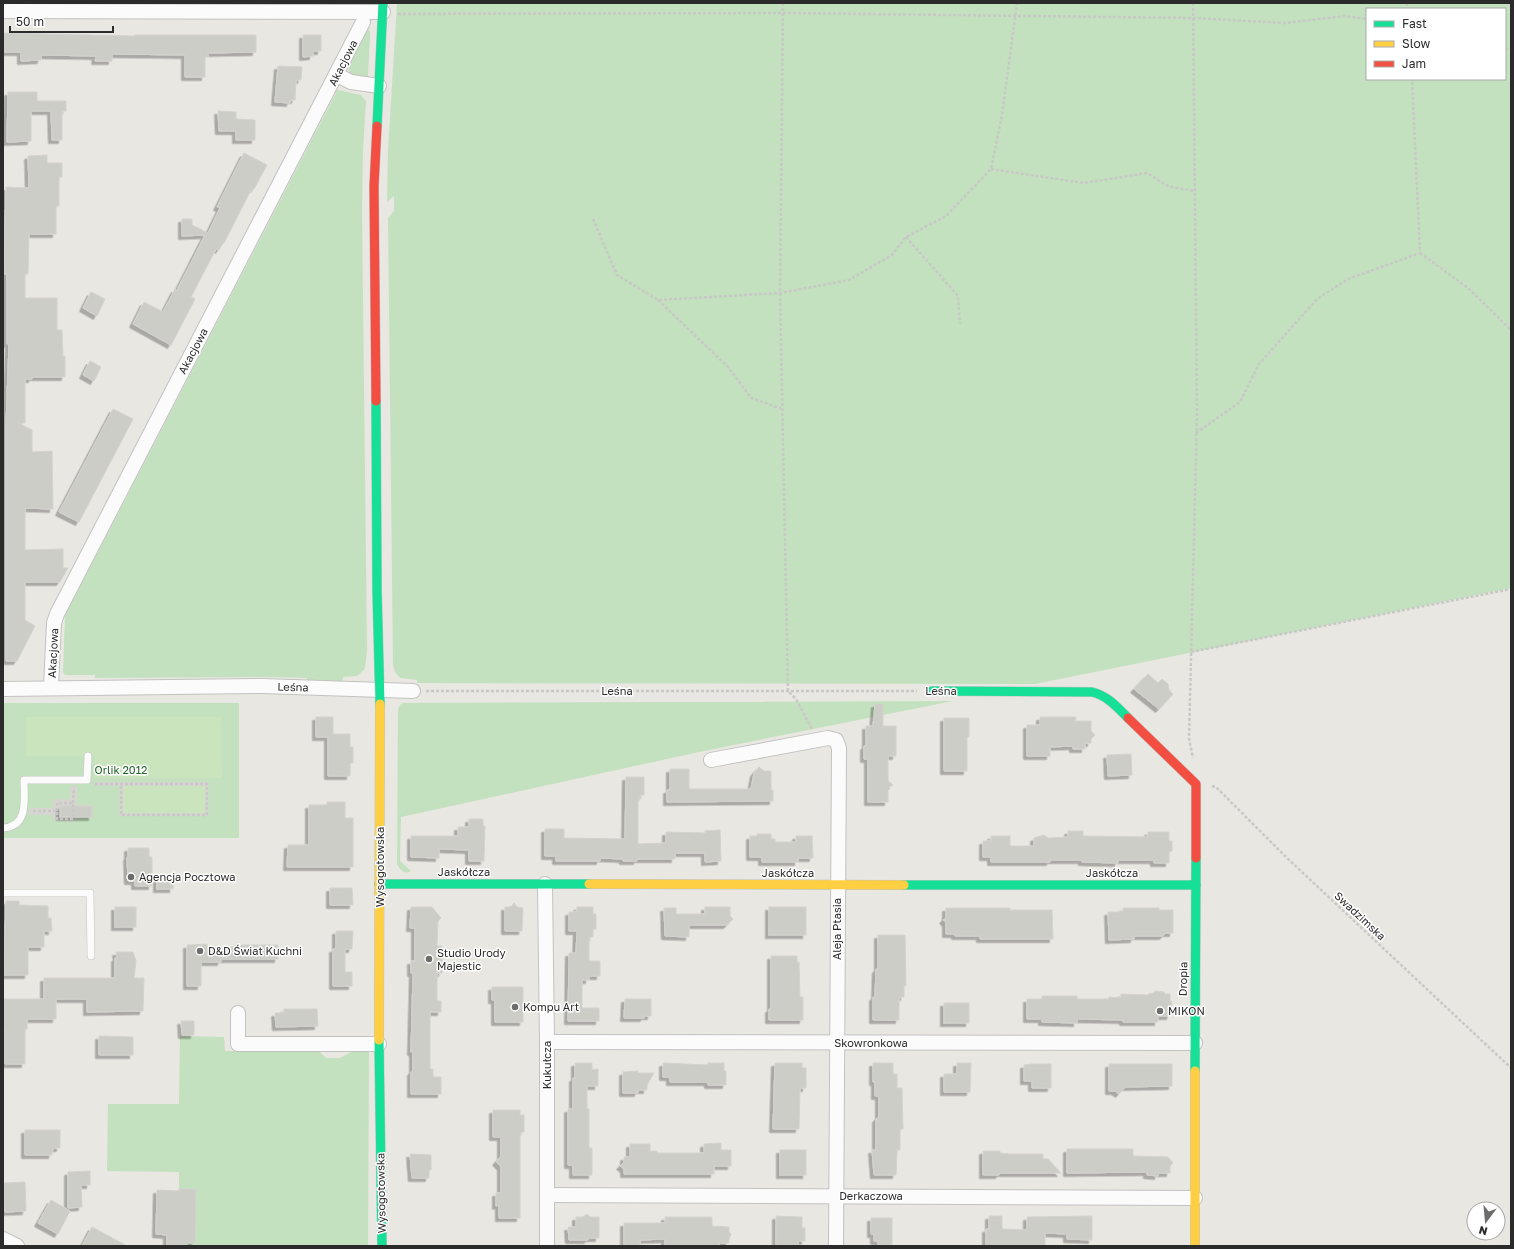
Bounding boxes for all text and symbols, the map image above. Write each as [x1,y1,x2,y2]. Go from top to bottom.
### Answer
scale bar [10,8,113,34]
legend [1366,8,1506,80]
text: 50 m [16,14,44,29]
text: Fast [1402,16,1427,31]
text: Slow [1402,36,1430,51]
street label: Akacjowa [325,38,360,88]
text: Jam [1402,56,1426,71]
street label: Akacjowa [175,326,210,376]
street label: Akacjowa [45,628,60,678]
street label: Leśna [277,679,309,694]
street label: Leśna [601,684,633,697]
street label: Leśna [925,684,957,697]
park label: Orlik 2012 [95,763,147,776]
street label: Wysogotowska [373,827,386,907]
street label: Jaskółcza [438,865,490,878]
street label: Jaskółcza [762,866,814,879]
street label: Jaskółcza [1086,866,1138,879]
place label: Agencja Pocztowa [139,870,235,883]
marker: Agencja Pocztowa [126,872,136,882]
street label: Swadzimska [1332,889,1389,943]
street label: Aleja Ptasia [830,898,843,960]
place label: D&D Świat Kuchni [208,944,302,957]
marker: D&D Świat Kuchni [195,946,205,956]
place label: Studio Urody Majestic [437,946,506,972]
marker: Studio Urody Majestic [424,954,434,964]
street label: Dropia [1176,962,1189,996]
place label: Kompu Art [523,1000,579,1013]
marker: Kompu Art [510,1002,520,1012]
place label: MIKON [1168,1004,1205,1017]
marker: MIKON [1155,1006,1165,1016]
street label: Skowronkowa [834,1036,908,1049]
street label: Kukułcza [540,1041,553,1089]
street label: Wysogotowska [373,1153,388,1233]
street label: Derkaczowa [839,1189,903,1202]
north arrow [1466,1201,1506,1241]
text: N [1477,1224,1489,1238]

